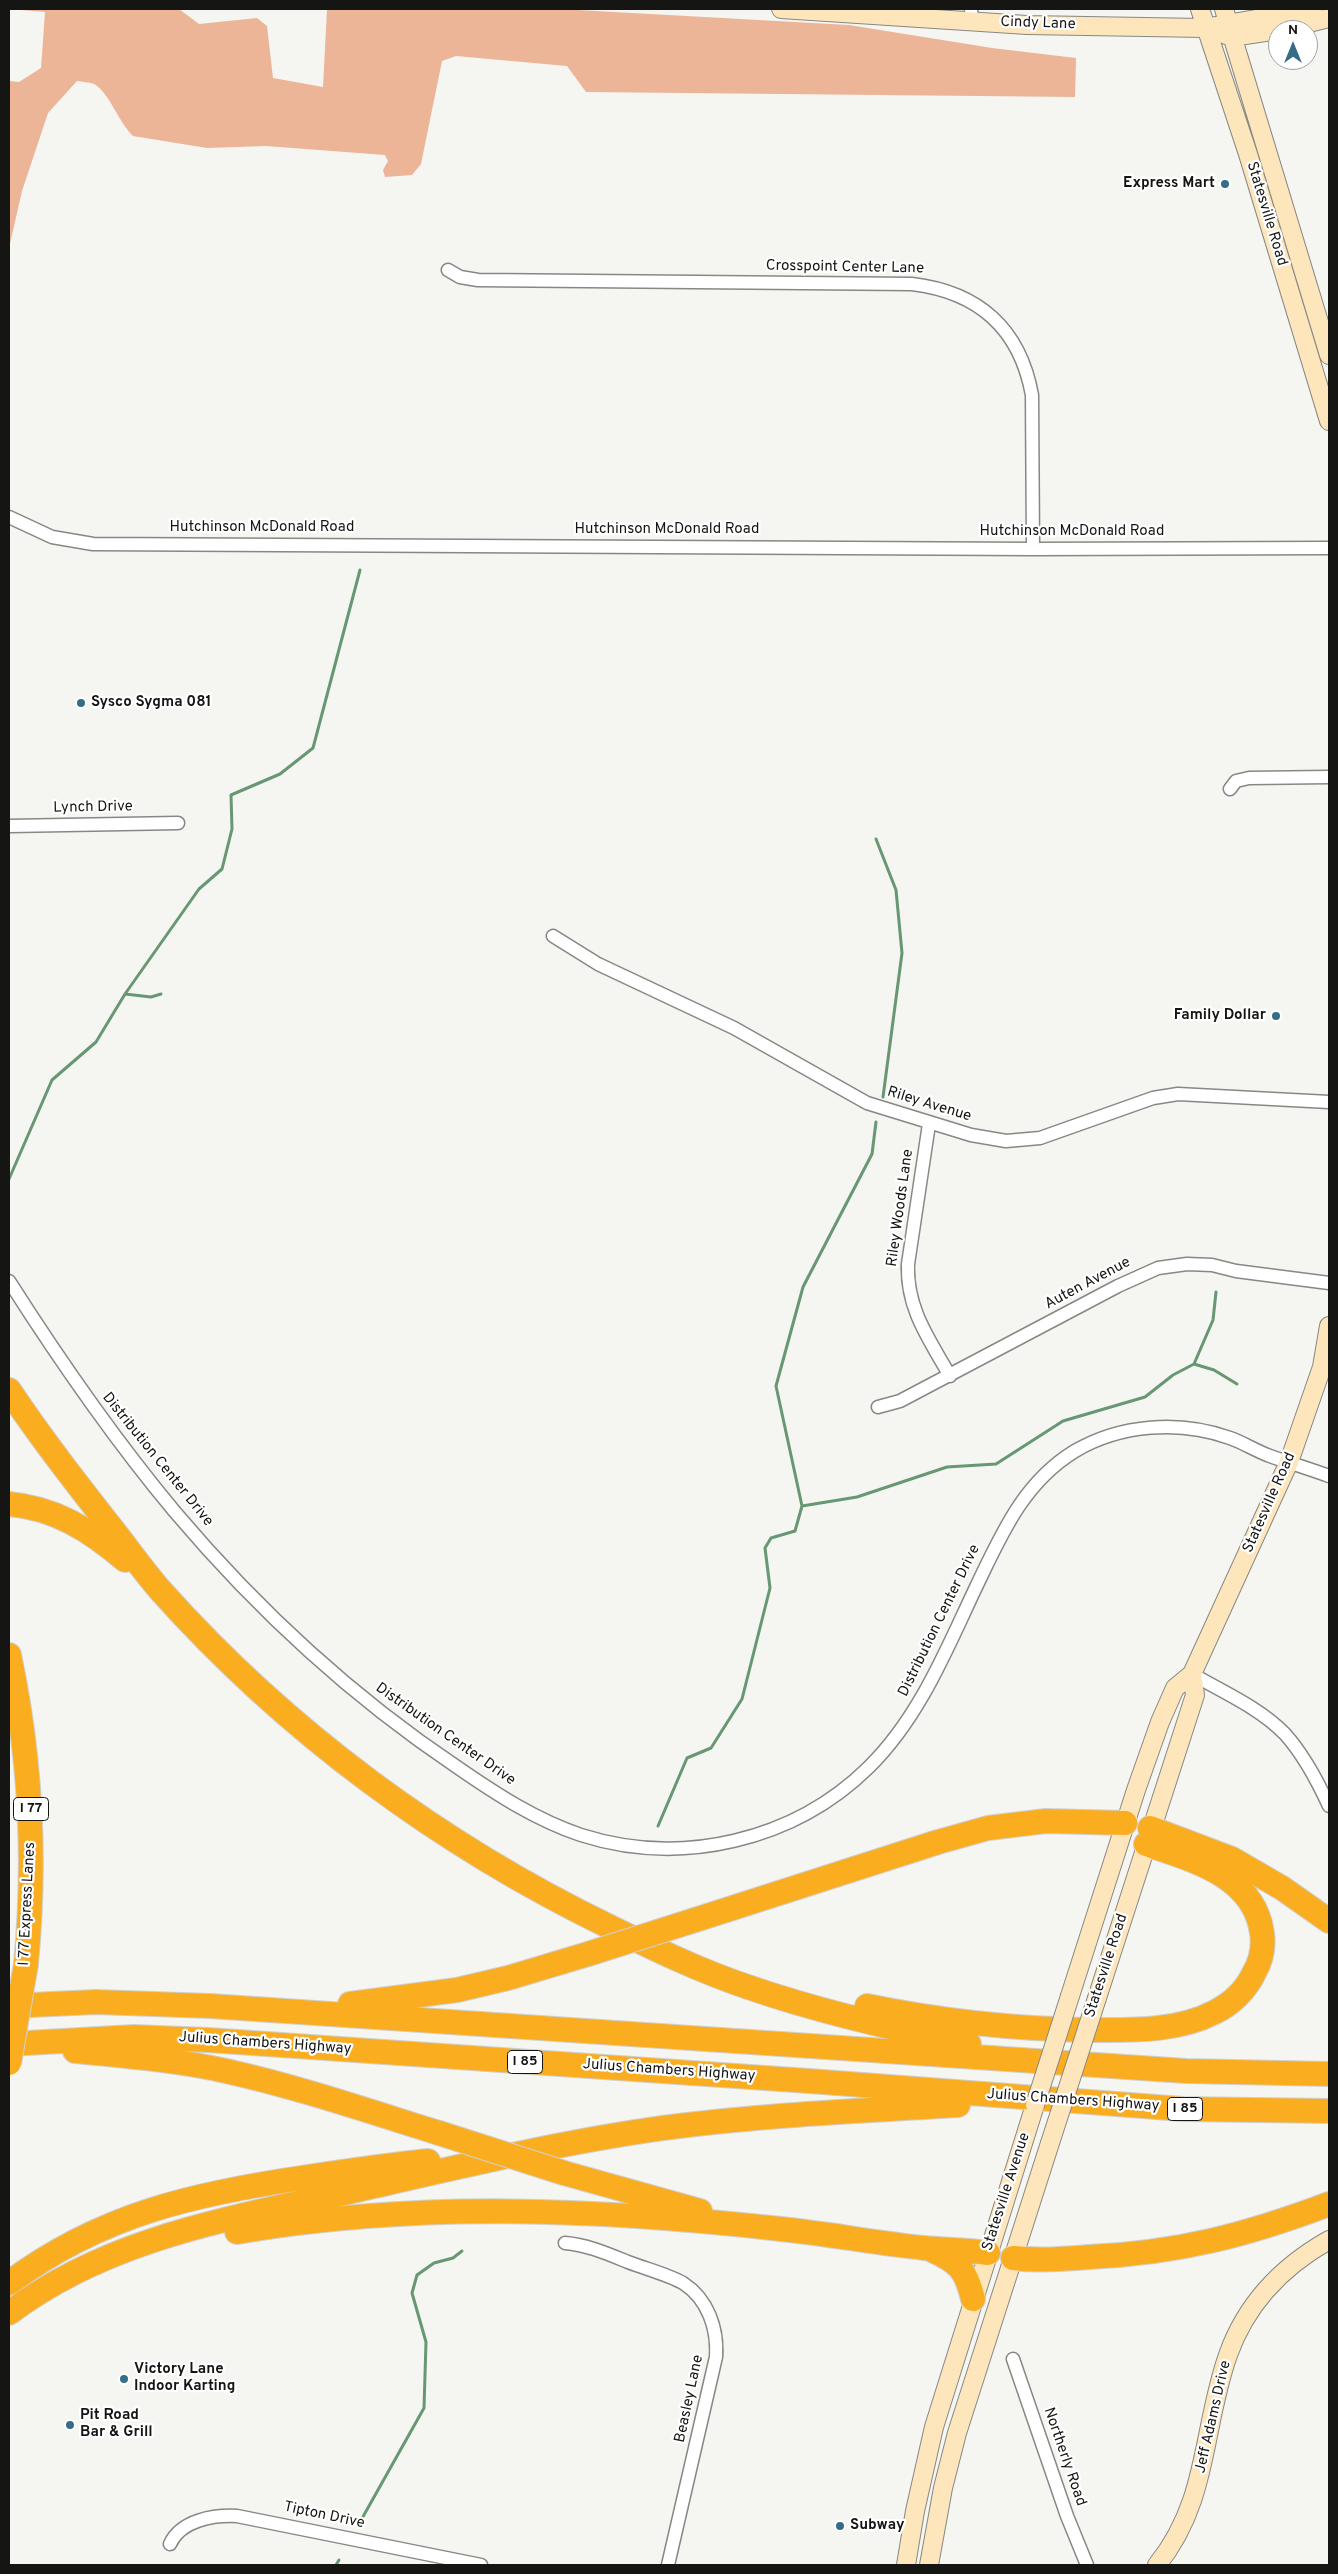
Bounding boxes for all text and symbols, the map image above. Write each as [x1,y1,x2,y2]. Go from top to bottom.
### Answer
street label: Cindy Lane [1000,14,1076,34]
north arrow [1268,20,1318,70]
text: N [1288,22,1298,39]
street label: Statesville Road [1242,160,1290,268]
place label: Express Mart [1123,175,1215,193]
marker: Express Mart [1219,178,1231,190]
street label: Crosspoint Center Lane [766,258,924,278]
street label: Hutchinson McDonald Road [170,519,354,537]
street label: Hutchinson McDonald Road [575,521,759,539]
street label: Hutchinson McDonald Road [980,523,1164,541]
place label: Sysco Sygma 081 [91,694,212,712]
marker: Sysco Sygma 081 [75,697,87,709]
street label: Lynch Drive [53,798,133,818]
place label: Family Dollar [1174,1007,1266,1025]
marker: Family Dollar [1270,1010,1282,1022]
street label: Riley Avenue [885,1084,973,1126]
street label: Riley Woods Lane [884,1148,918,1268]
street label: Auten Avenue [1042,1254,1134,1314]
street label: Distribution Center Drive [98,1390,216,1530]
street label: Statesville Road [1240,1450,1300,1556]
street label: Distribution Center Drive [895,1542,985,1700]
street label: Distribution Center Drive [372,1680,518,1790]
road number: I 77 [14,1798,48,1820]
street label: I 77 Express Lanes [16,1842,40,1966]
street label: Statesville Road [1082,1912,1132,2020]
street label: Julius Chambers Highway [178,2029,352,2059]
road number: I 85 [508,2050,542,2074]
street label: Julius Chambers Highway [582,2056,756,2086]
street label: Julius Chambers Highway [986,2086,1160,2116]
road number: I 85 [1168,2098,1202,2120]
street label: Statesville Avenue [979,2131,1035,2253]
street label: Beasley Lane [672,2353,708,2445]
street label: Jeff Adams Drive [1192,2359,1236,2475]
place label: Victory Lane Indoor Karting [134,2361,235,2396]
marker: Victory Lane Indoor Karting [118,2373,130,2385]
street label: Northerly Road [1039,2405,1089,2509]
place label: Pit Road Bar & Grill [80,2407,153,2442]
marker: Pit Road Bar & Grill [64,2419,76,2431]
street label: Tipton Drive [282,2499,366,2533]
place label: Subway [850,2517,904,2535]
marker: Subway [834,2520,846,2532]

